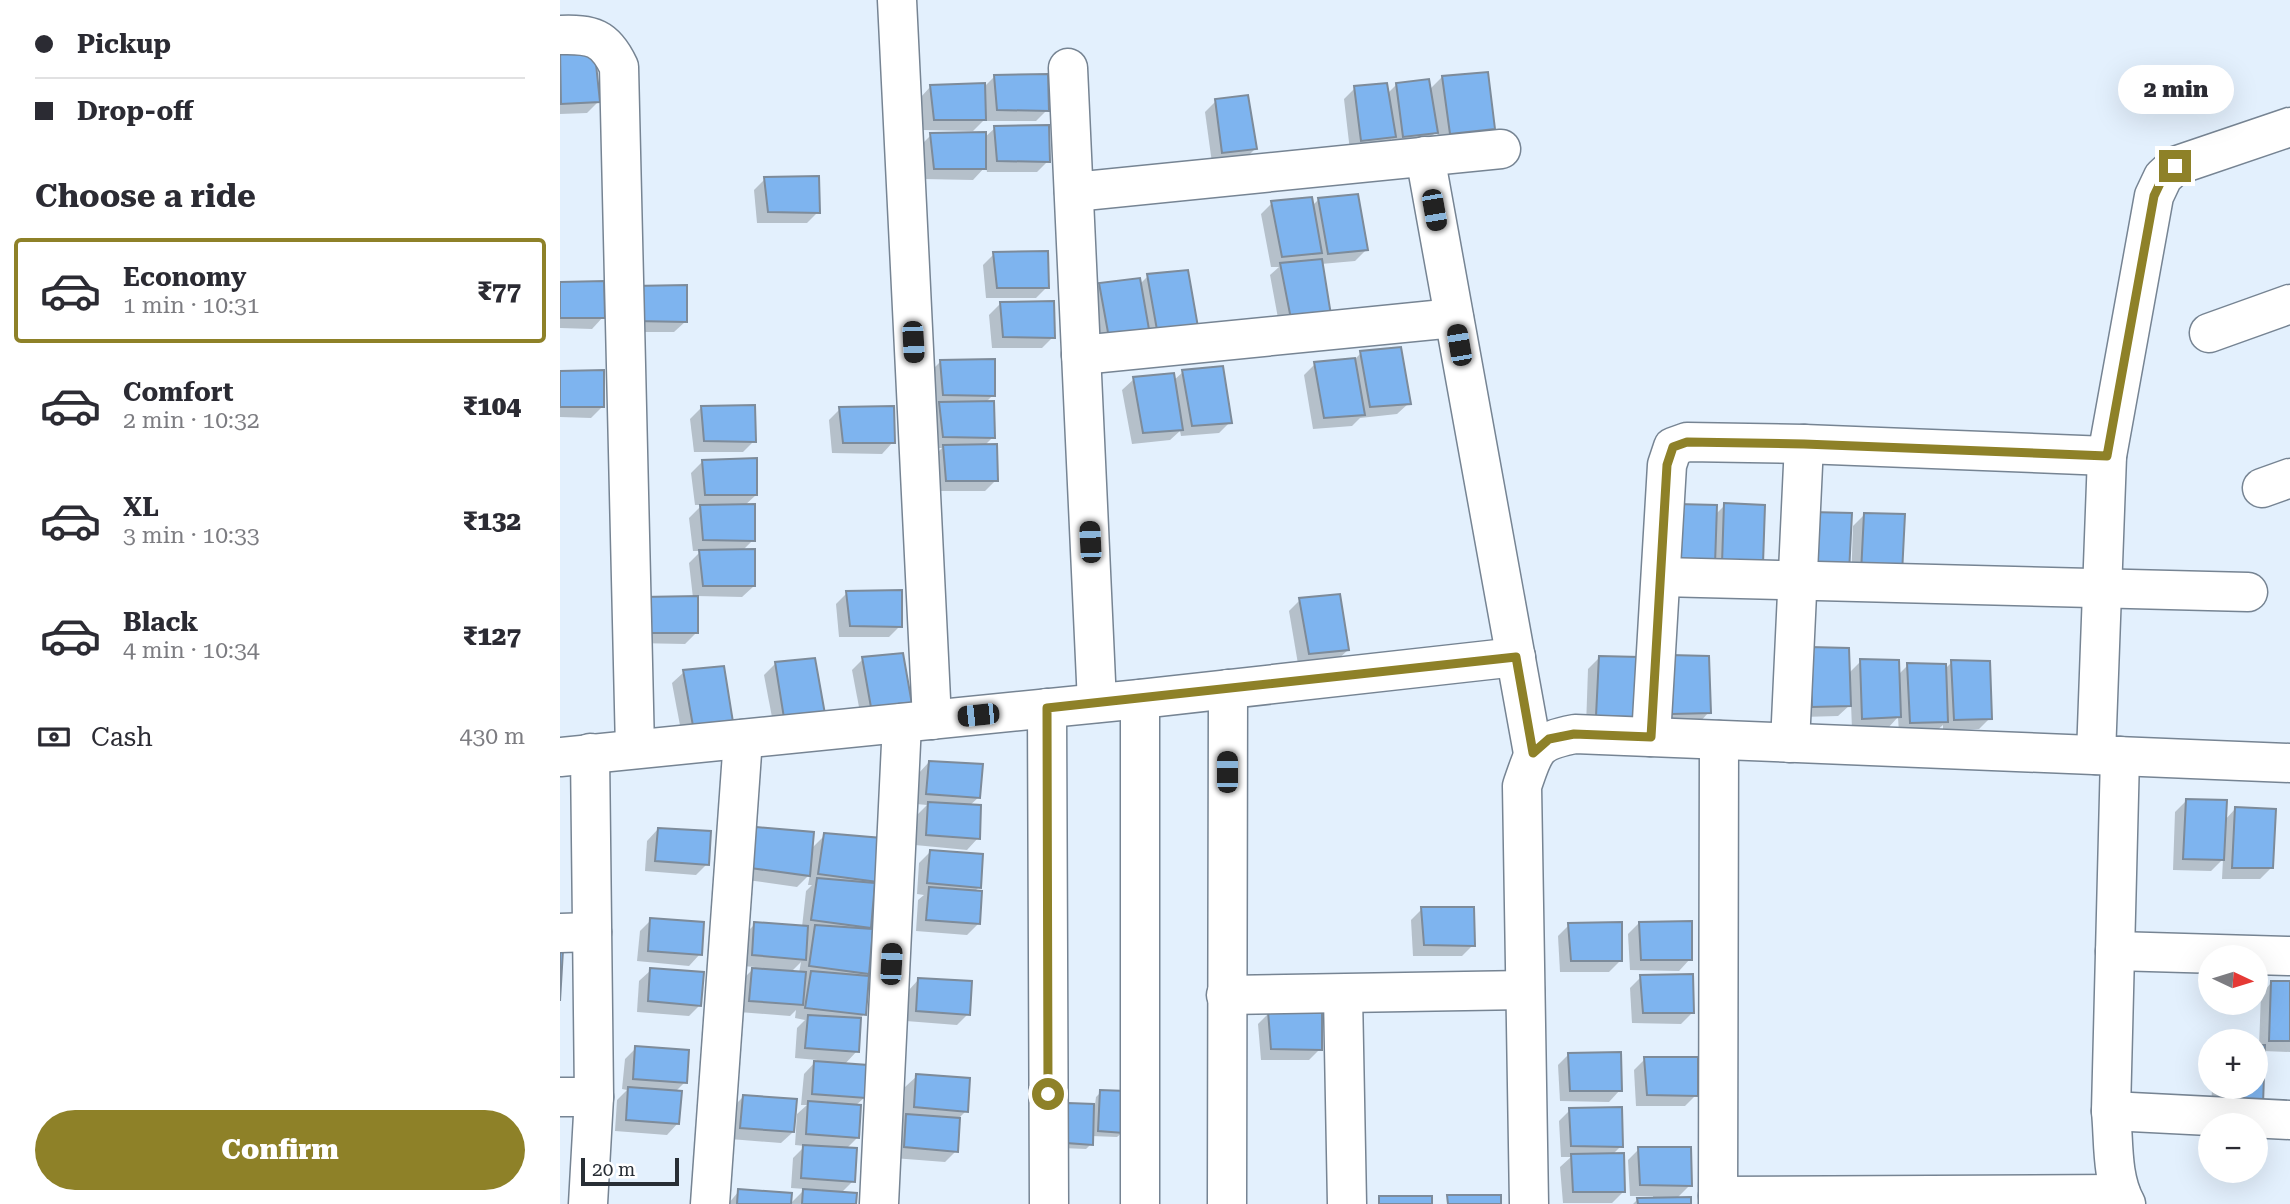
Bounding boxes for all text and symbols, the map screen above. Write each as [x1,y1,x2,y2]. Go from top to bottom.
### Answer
text: Pickup [77,29,171,59]
callout: 2 min [2117,64,2233,114]
text: 2 min [2144,76,2208,103]
text: Drop-off [77,96,193,126]
route end [2159,150,2191,182]
text: Choose a ride [35,177,256,215]
car [1421,187,1448,233]
icon: car [39,259,102,322]
text: Economy [123,262,246,292]
text: ₹77 [477,276,521,306]
text: 1 min · 10:31 [123,292,260,319]
car [902,320,925,364]
car [1446,322,1473,368]
icon: car [39,374,102,437]
text: Comfort [123,377,233,407]
text: ₹104 [463,391,521,421]
text: 2 min · 10:32 [123,407,260,434]
icon: car [39,489,102,552]
text: XL [123,492,159,522]
text: ₹132 [463,506,521,536]
car [1079,520,1102,564]
text: 3 min · 10:33 [123,522,260,549]
icon: car [39,604,102,667]
text: Black [123,607,198,637]
text: ₹127 [463,621,521,651]
text: 4 min · 10:34 [123,637,260,664]
car [957,702,1000,728]
icon: cash [35,718,73,756]
text: Cash [91,722,153,752]
text: 430 m [460,723,525,750]
car [1217,751,1238,793]
car [880,942,903,986]
north arrow [2198,945,2268,1015]
map controls [2198,945,2268,1183]
button: + [2198,1029,2268,1099]
route start [1032,1078,1064,1110]
button: Confirm [35,1110,525,1190]
button: − [2198,1113,2268,1183]
scale bar [581,1155,679,1187]
text: 20 m [592,1158,635,1181]

